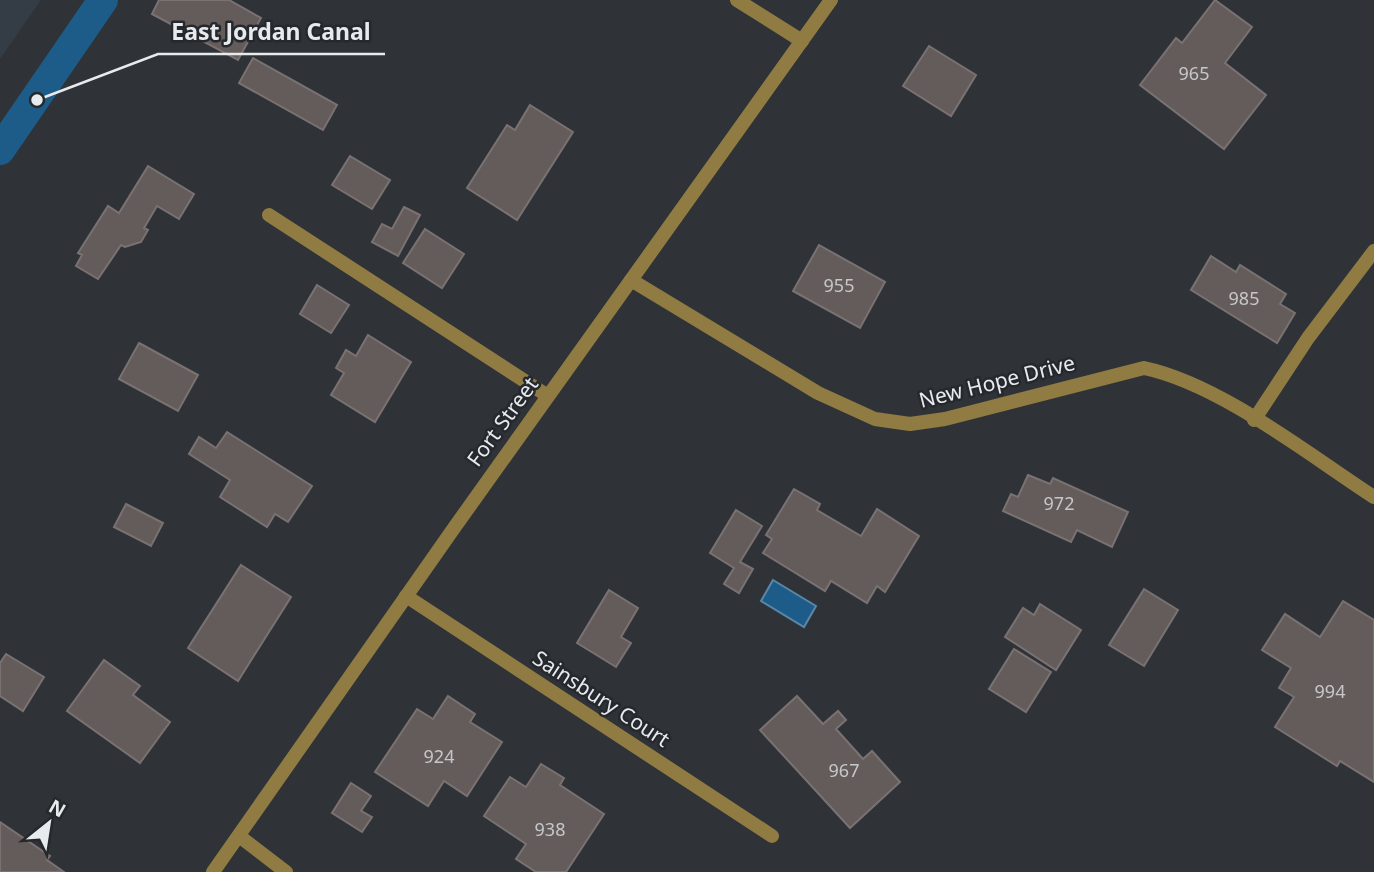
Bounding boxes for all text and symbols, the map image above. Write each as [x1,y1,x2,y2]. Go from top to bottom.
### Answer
callout: East Jordan Canal [158,10,385,54]
text: East Jordan Canal [171,15,371,47]
house number: 965 [1179,61,1209,85]
house number: 955 [824,273,854,297]
house number: 985 [1229,286,1259,310]
street label: New Hope Drive [916,348,1078,414]
street label: Fort Street [460,371,544,472]
house number: 972 [1044,491,1074,515]
street label: Sainsbury Court [528,643,676,753]
house number: 994 [1315,679,1345,703]
house number: 924 [424,744,454,768]
house number: 967 [829,758,859,782]
north arrow [14,788,84,858]
text: N [44,793,71,823]
house number: 938 [535,817,565,841]

